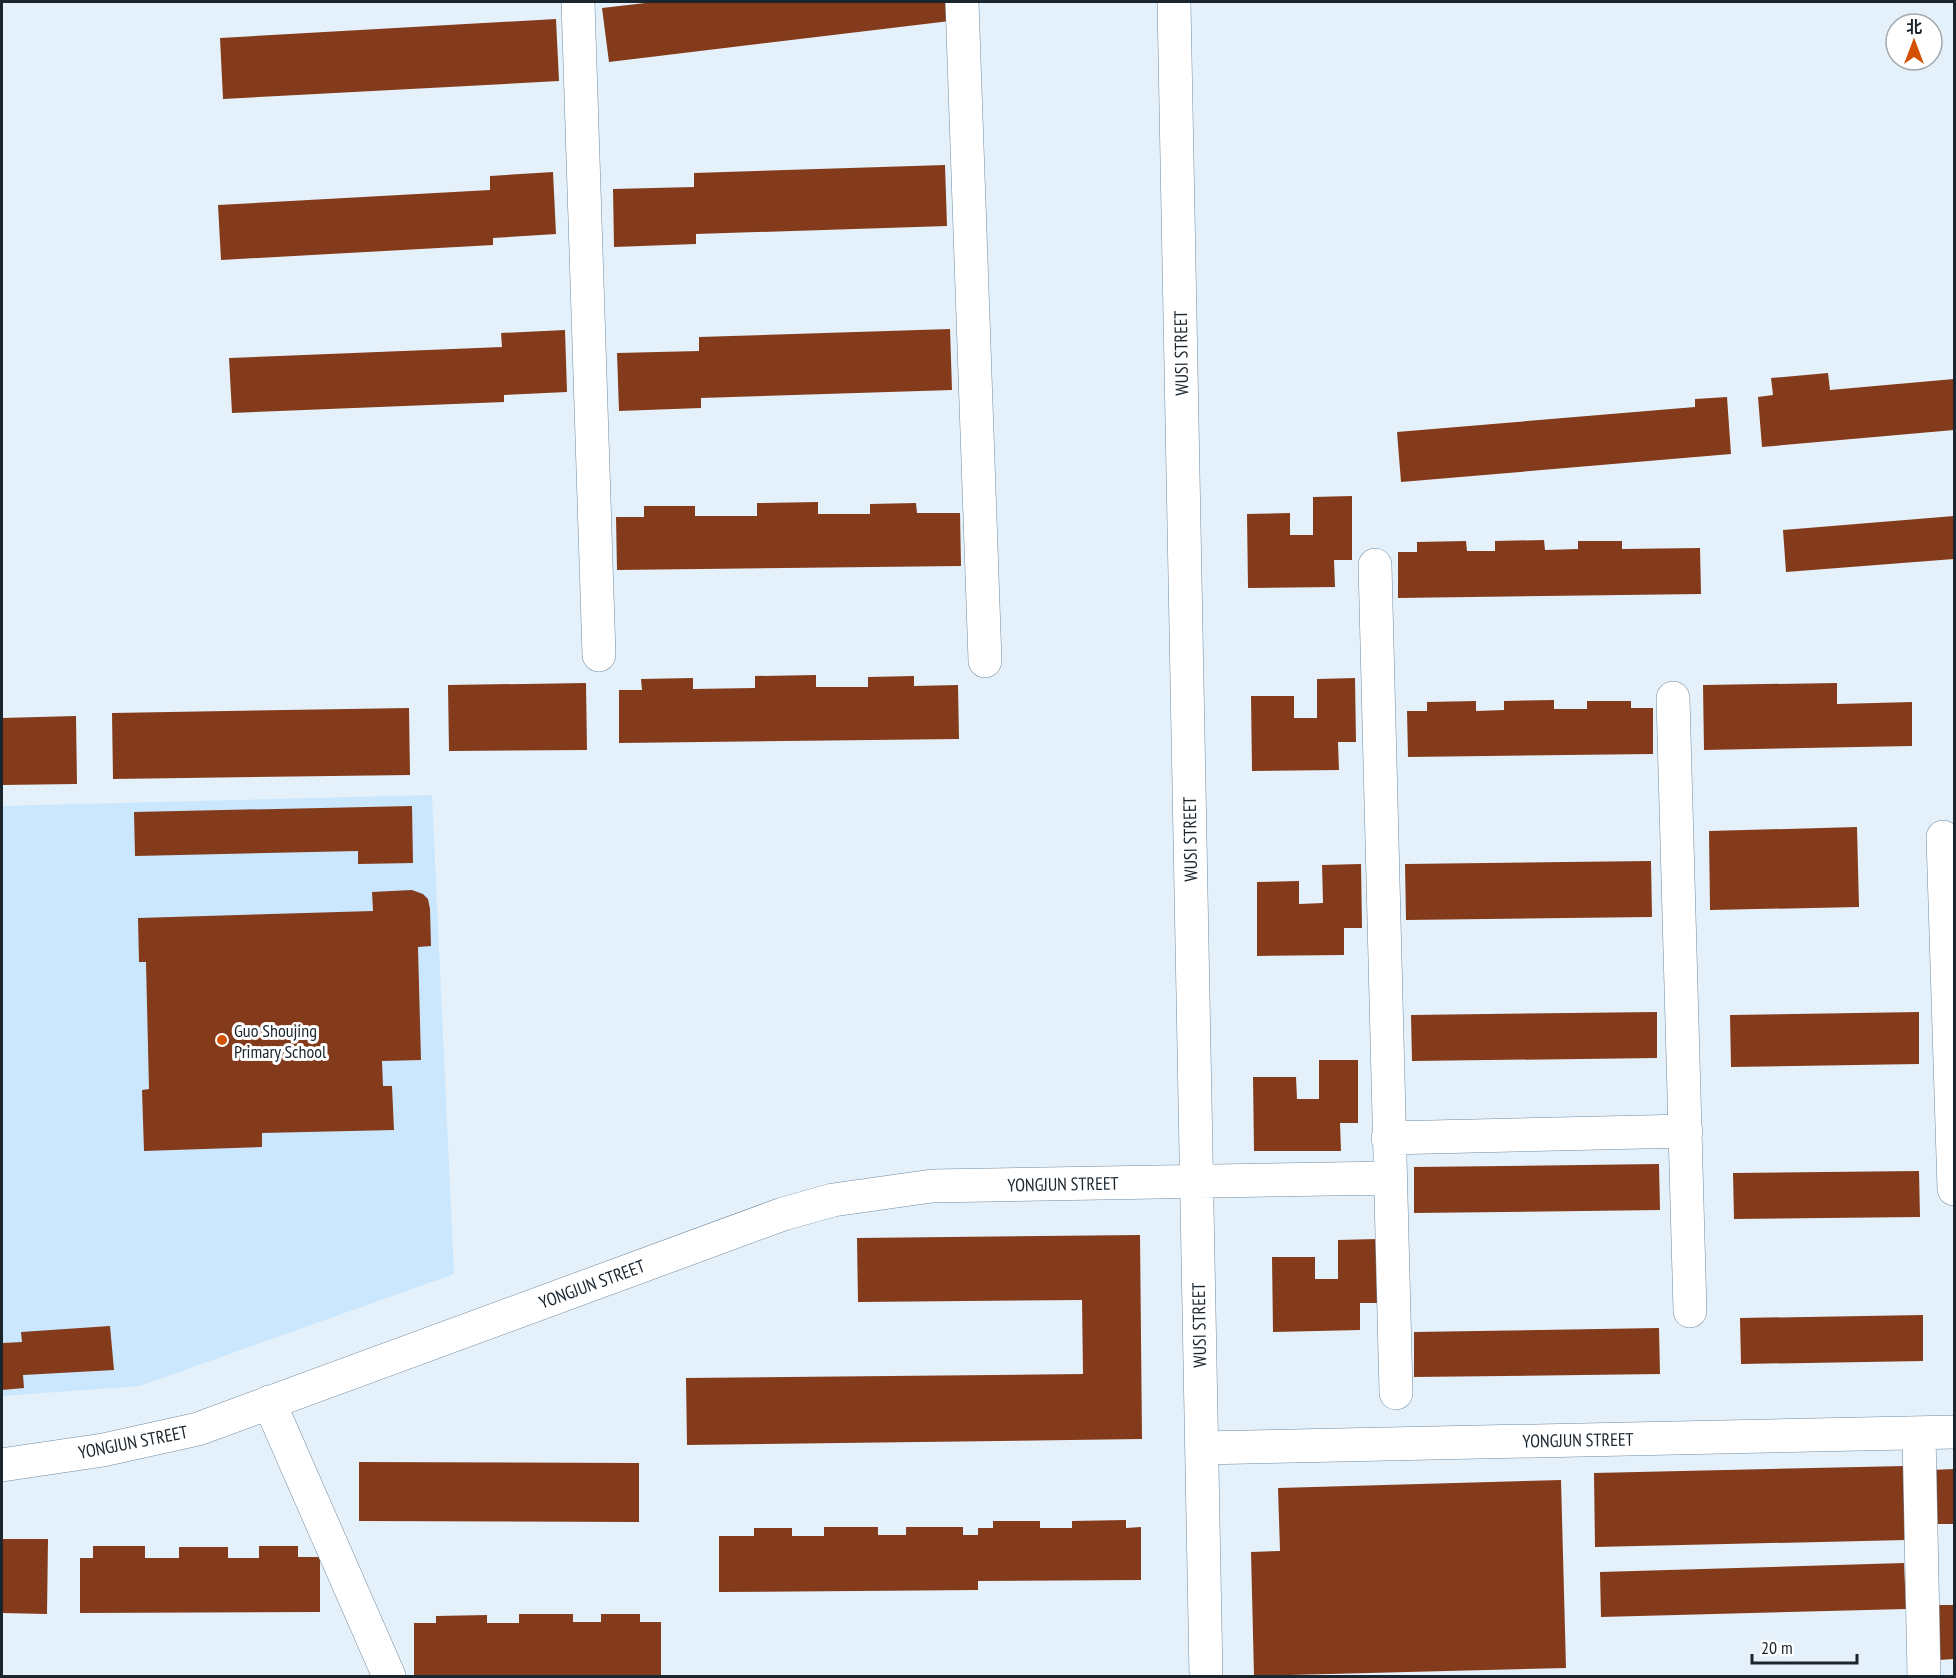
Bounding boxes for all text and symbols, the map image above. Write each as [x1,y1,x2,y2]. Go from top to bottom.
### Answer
north arrow [1884,12,1944,72]
text: 北 [1906,17,1922,37]
street label: WUSI STREET [1169,310,1193,396]
street label: WUSI STREET [1178,796,1202,882]
place label: Guo Shoujing Primary School [234,1019,327,1063]
marker: Guo Shoujing Primary School [215,1033,229,1047]
street label: YONGJUN STREET [1007,1172,1119,1196]
street label: YONGJUN STREET [536,1254,648,1314]
street label: WUSI STREET [1187,1282,1211,1368]
street label: YONGJUN STREET [76,1420,190,1464]
street label: YONGJUN STREET [1522,1428,1634,1452]
scale bar [1752,1627,1857,1665]
text: 20 m [1761,1636,1793,1659]

